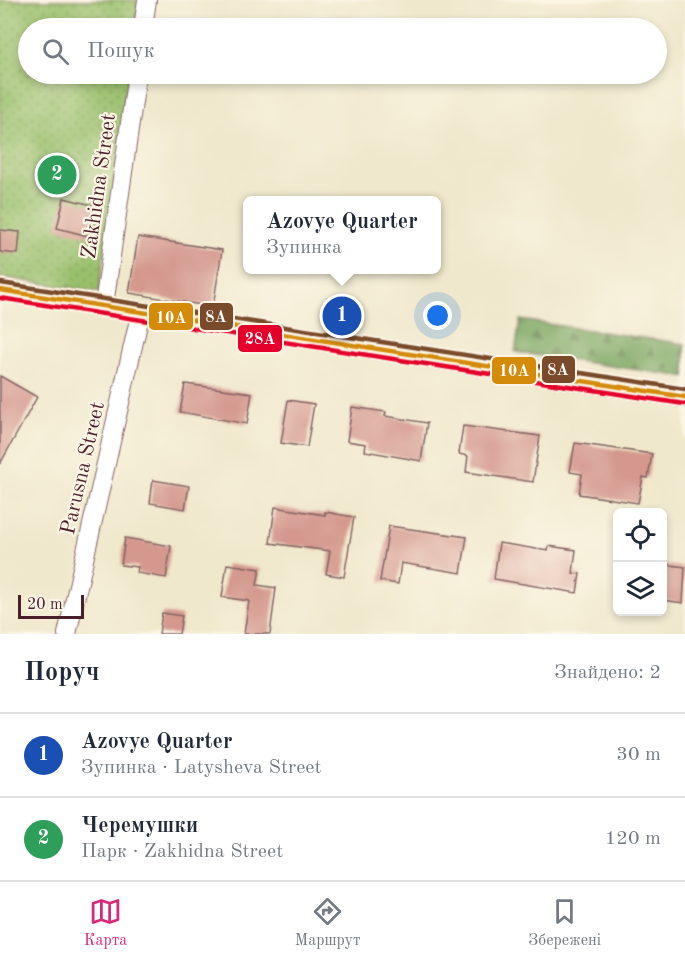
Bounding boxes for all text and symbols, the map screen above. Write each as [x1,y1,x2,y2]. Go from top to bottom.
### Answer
search box [18,18,667,84]
icon: search [39,35,72,68]
text: Пошук [87,40,155,62]
street label: Zakhidna Street [79,112,120,260]
pin: 2 [38,152,76,198]
popup [243,196,441,274]
text: Azovye Quarter [266,211,418,233]
text: Зупинка [266,238,342,258]
pin: 1 [322,294,362,338]
your location [423,301,452,330]
line badge: 10А [148,302,194,331]
line badge: 8А [199,302,234,331]
text: 8А [205,310,227,326]
text: 10А [156,311,186,327]
line badge: 28А [237,324,283,353]
text: 28А [245,332,275,348]
line badge: 8А [541,355,576,384]
line badge: 10А [491,356,537,385]
text: 8А [547,363,569,379]
text: 10А [499,364,529,380]
street label: Parusna Street [58,400,109,537]
map controls [613,508,667,616]
button: locate [613,508,667,562]
button: layers [613,562,667,616]
scale bar [18,592,84,620]
text: 20 m [27,597,63,613]
text: Поруч [24,660,100,686]
text: Знайдено: 2 [554,663,661,683]
text: Azovye Quarter [81,731,233,753]
text: 1 [38,745,49,765]
text: 30 m [616,745,661,765]
text: Зупинка · Latysheva Street [81,758,322,778]
text: Черемушки [81,815,198,837]
text: 2 [38,829,49,849]
text: 120 m [605,829,661,849]
text: Парк · Zakhidna Street [81,842,283,862]
tab: Карта [84,895,127,951]
tab: Маршрут [295,895,361,951]
tab: Збережені [528,895,601,951]

